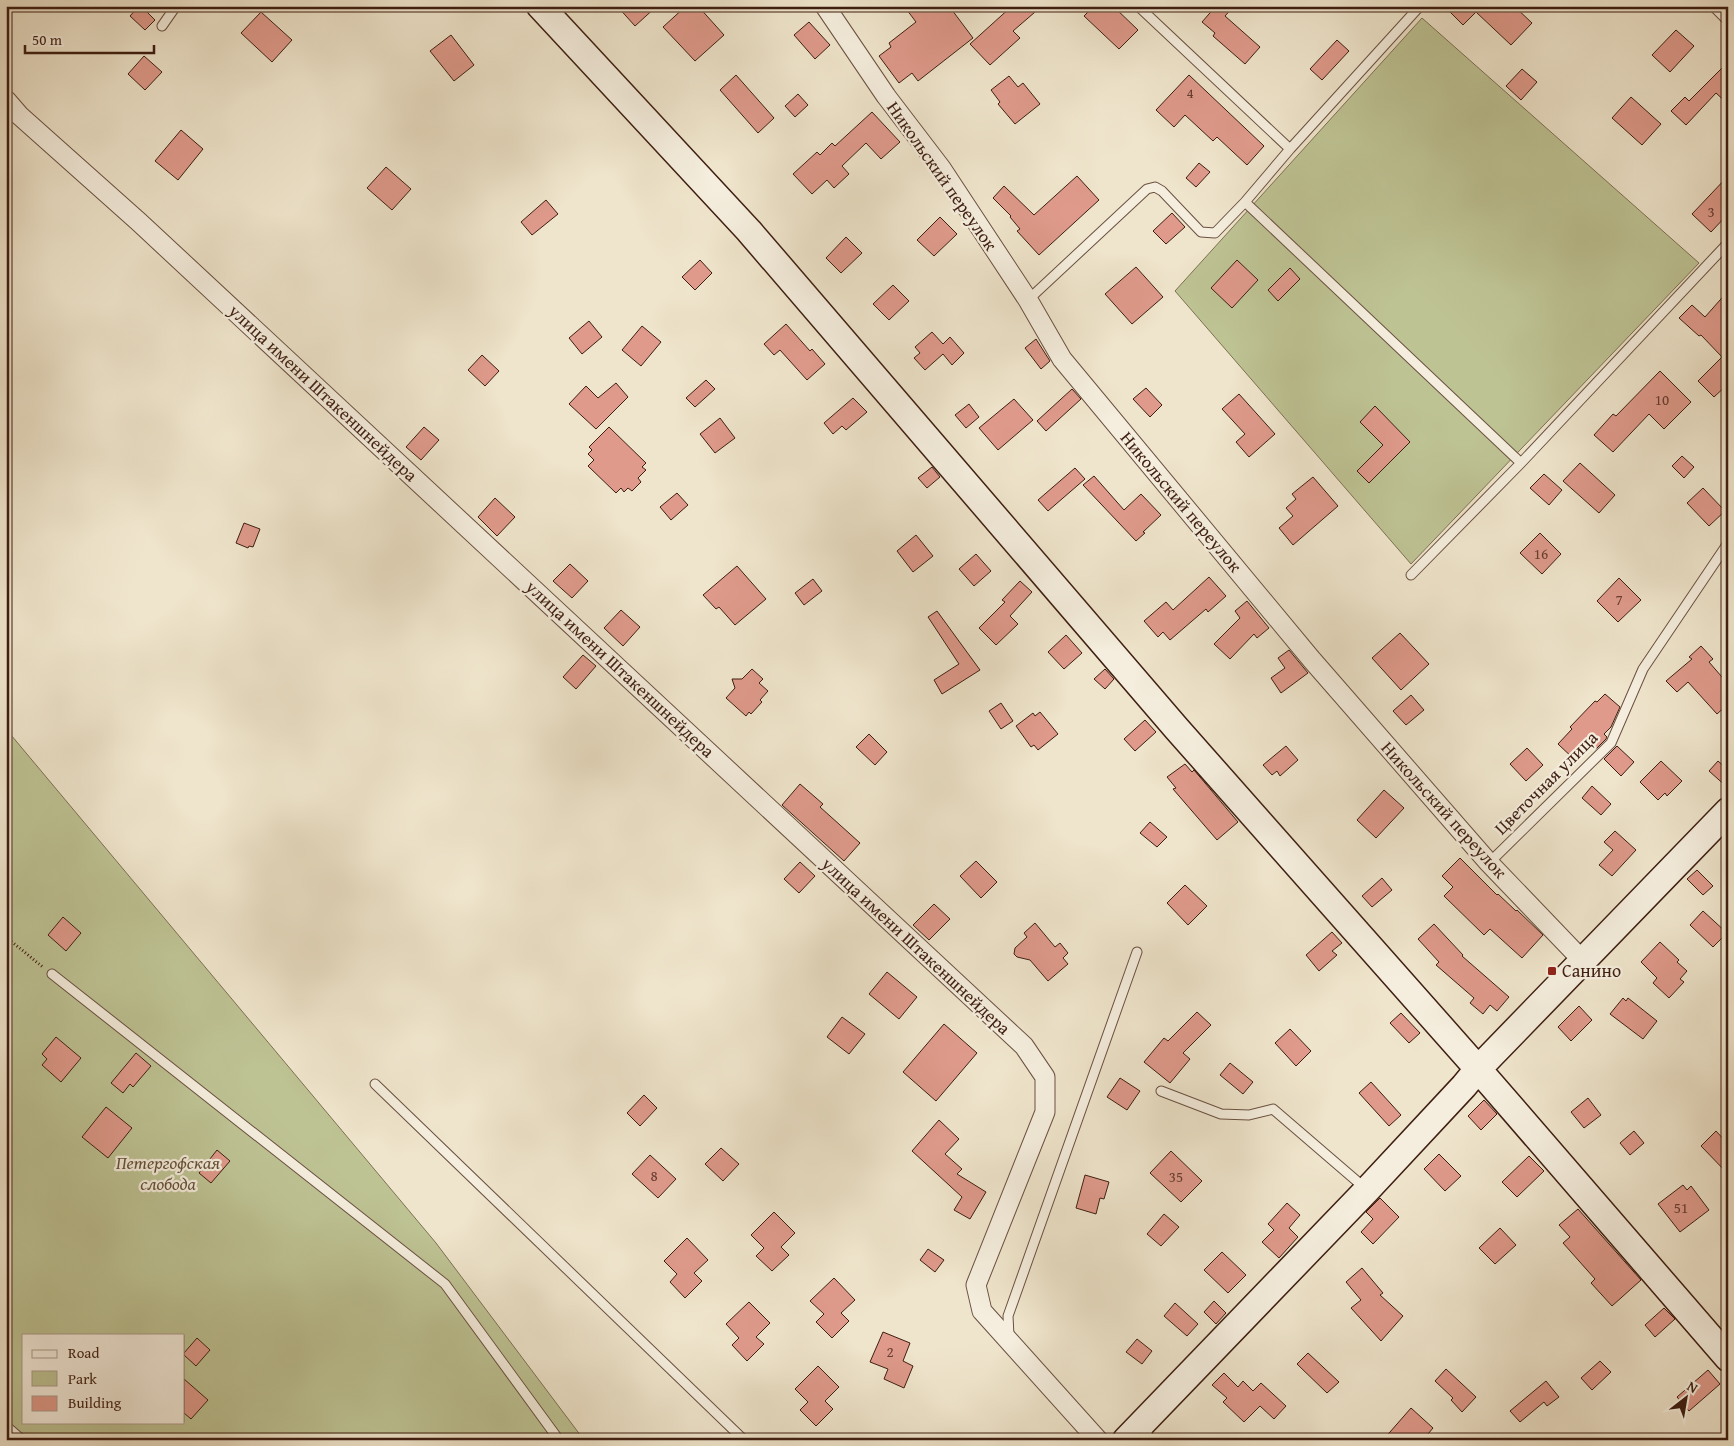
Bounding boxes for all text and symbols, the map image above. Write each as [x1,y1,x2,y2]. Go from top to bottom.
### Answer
scale bar [25,22,154,54]
text: 50 m [32,29,63,50]
house number: 4 [1186,82,1194,103]
street label: Никольский переулок [881,96,1005,256]
house number: 3 [1707,201,1715,222]
street label: улица имени Штакеншнейдера [222,297,424,488]
house number: 10 [1655,389,1669,410]
street label: Никольский переулок [1114,425,1249,579]
house number: 16 [1534,543,1548,564]
street label: улица имени Штакеншнейдера [519,573,721,764]
house number: 7 [1615,589,1623,610]
street label: Цветочная улица [1488,724,1604,841]
street label: Никольский переулок [1375,735,1514,885]
street label: улица имени Штакеншнейдера [815,850,1017,1041]
place label: Санино [1562,957,1621,984]
marker: Санино [1546,965,1558,977]
park label: Петергофская слобода [116,1149,220,1197]
house number: 8 [650,1165,658,1186]
house number: 35 [1169,1166,1183,1187]
house number: 51 [1674,1197,1688,1218]
legend [22,1334,185,1424]
house number: 2 [886,1341,894,1362]
text: Road [68,1342,99,1363]
text: Park [68,1368,97,1389]
north arrow [1662,1374,1712,1424]
text: N [1684,1376,1702,1398]
text: Building [68,1392,122,1413]

